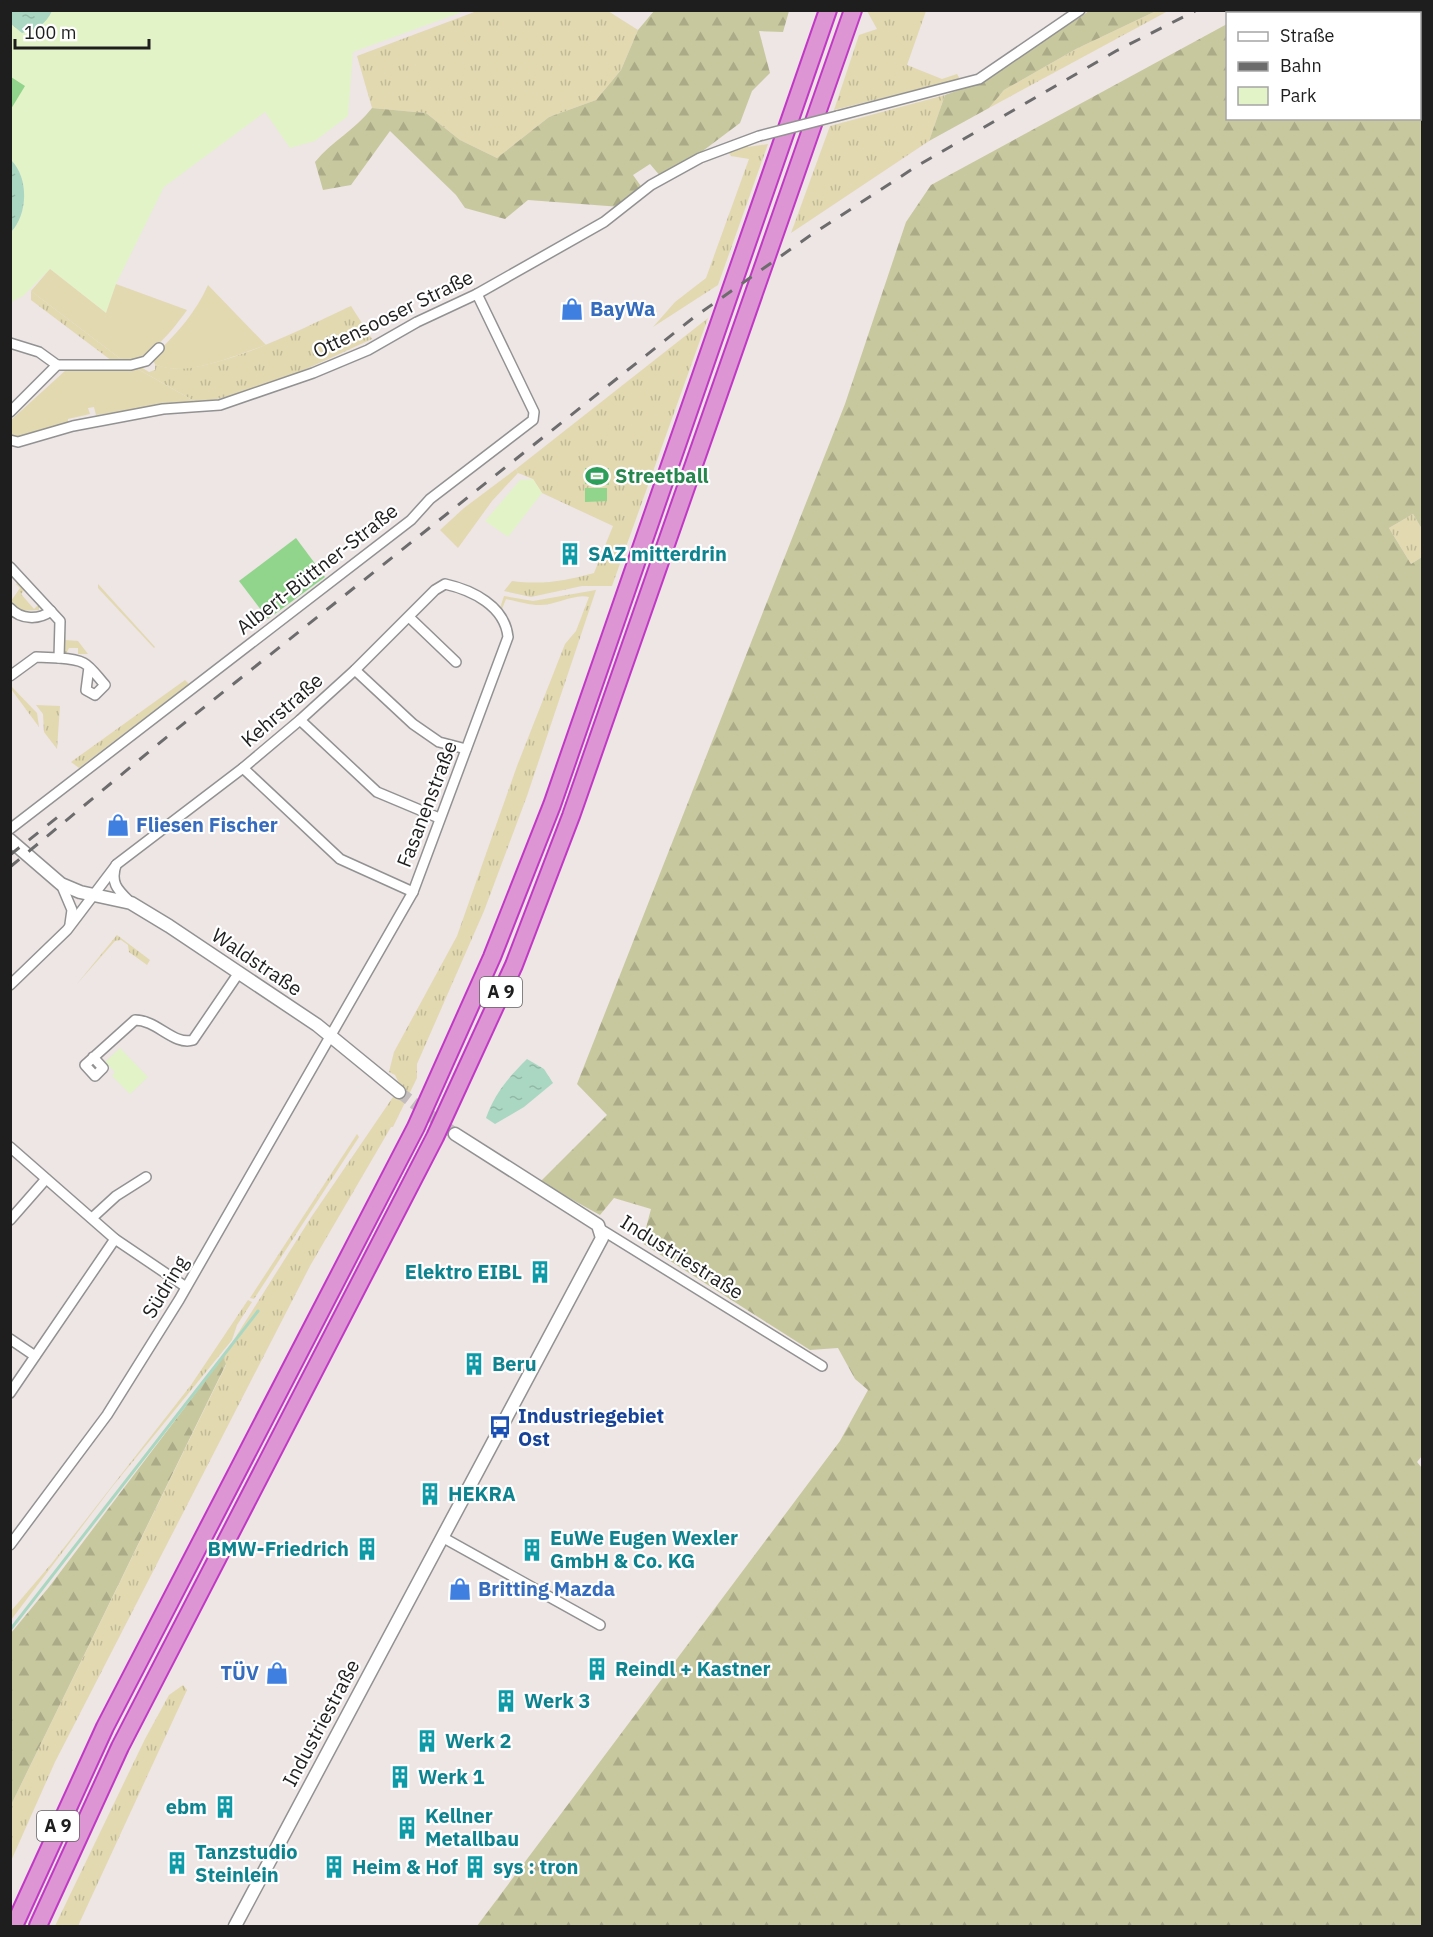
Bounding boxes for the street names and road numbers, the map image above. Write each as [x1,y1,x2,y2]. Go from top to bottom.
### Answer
street label: Ottensooser Straße [308,263,478,364]
street label: Albert-Büttner-Straße [230,497,403,640]
street label: Kehrstraße [235,667,328,753]
street label: Fasanenstraße [390,737,463,871]
street label: Waldstraße [207,921,308,1002]
road number: A 9 [480,977,522,1007]
street label: Industriestraße [615,1208,749,1305]
street label: Südring [135,1250,194,1323]
street label: Industriestraße [276,1654,365,1791]
road number: A 9 [37,1811,79,1841]

